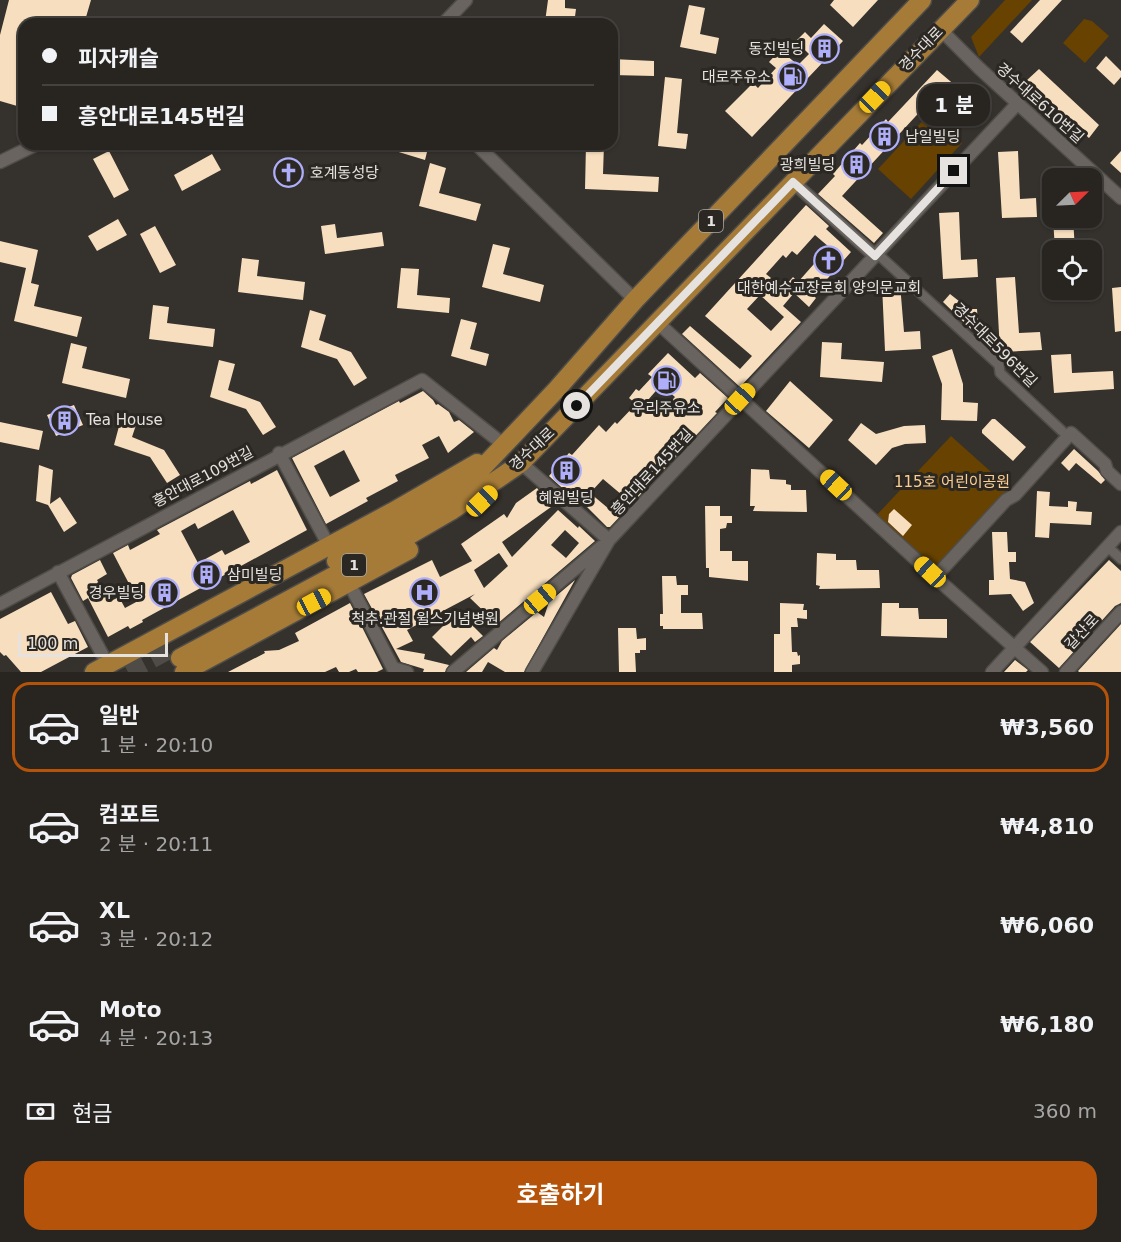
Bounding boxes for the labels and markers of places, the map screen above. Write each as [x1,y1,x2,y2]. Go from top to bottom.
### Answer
building icon: 동진빌딩 [809,33,841,65]
place label: 동진빌딩 [749,40,804,58]
fuel station icon: 대로주유소 [776,61,808,93]
place label: 대로주유소 [702,68,771,86]
building icon: 남일빌딩 [868,121,900,153]
place label: 남일빌딩 [905,128,960,146]
building icon: 광희빌딩 [840,149,872,181]
place label: 광희빌딩 [780,156,835,174]
church icon: 호계동성당 [273,157,305,189]
place label: 호계동성당 [310,164,379,182]
church icon: 대한예수교장로회 양의문교회 [813,245,845,277]
place label: 대한예수교장로회 양의문교회 [737,279,921,297]
fuel station icon: 우리주유소 [650,365,682,397]
place label: 우리주유소 [631,399,701,417]
building icon: Tea House [49,404,81,436]
place label: Tea House [85,411,163,429]
building icon: 혜원빌딩 [550,455,582,487]
place label: 혜원빌딩 [538,489,594,507]
building icon: 삼미빌딩 [190,559,222,591]
place label: 삼미빌딩 [227,566,282,584]
hospital icon: 척추.관절 윌스기념병원 [409,576,441,608]
building icon: 경우빌딩 [149,577,181,609]
place label: 경우빌딩 [89,584,144,602]
place label: 척추.관절 윌스기념병원 [351,610,499,628]

